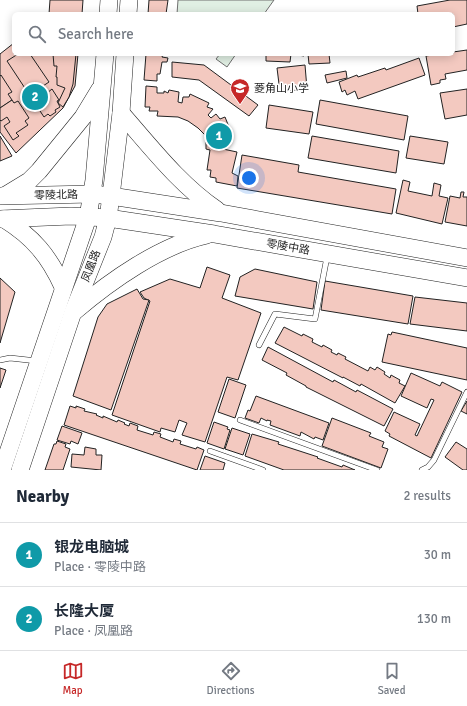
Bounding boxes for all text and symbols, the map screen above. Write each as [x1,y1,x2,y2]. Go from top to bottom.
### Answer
search box [12,12,455,56]
icon: search [26,23,48,45]
text: Search here [58,25,134,43]
school or university icon: 菱角山小学 [229,77,251,105]
pin: 2 [22,82,48,112]
place label: 菱角山小学 [254,82,309,95]
pin: 1 [206,121,232,151]
your location [239,168,259,188]
street label: 零陵北路 [34,188,78,202]
street label: 零陵中路 [265,237,311,257]
street label: 凤凰路 [79,248,103,284]
text: Nearby [16,486,69,507]
text: 2 results [403,488,451,504]
text: 银龙电脑城 [54,538,129,556]
text: 1 [25,547,33,563]
text: 30 m [424,547,451,563]
text: Place · 零陵中路 [54,559,146,575]
text: 长隆大厦 [54,602,114,620]
text: 2 [25,611,33,627]
text: 130 m [417,611,451,627]
text: Place · 凤凰路 [54,623,133,639]
tab: Map [62,660,84,697]
tab: Directions [207,660,255,697]
tab: Saved [378,660,405,697]

